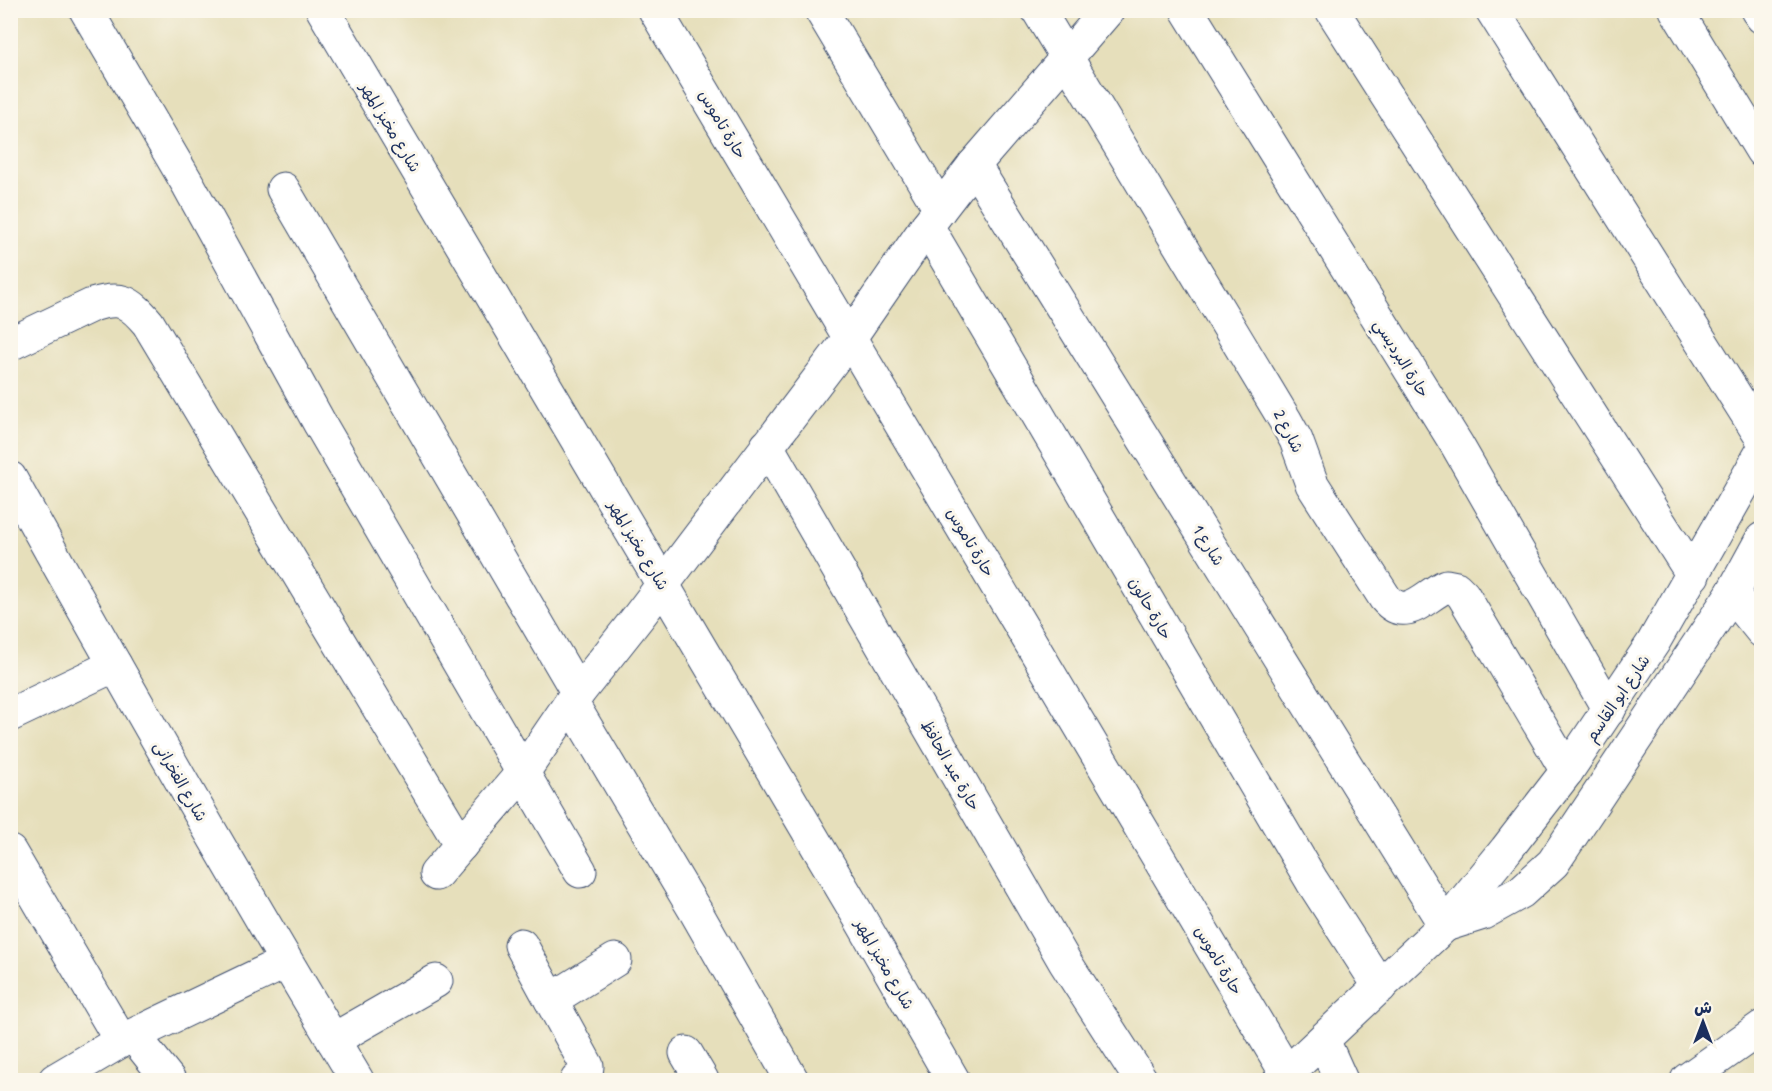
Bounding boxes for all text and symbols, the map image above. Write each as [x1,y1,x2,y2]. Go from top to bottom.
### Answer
street label: شارع مخبز المهر [354,76,426,177]
street label: حارة تاموس [694,85,752,163]
street label: حارة البرديسي [1366,314,1435,404]
street label: شارع 2 [1268,406,1309,457]
street label: شارع مخبز المهر [602,494,674,595]
street label: حارة تاموس [942,503,1000,581]
street label: شارع 1 [1187,520,1230,570]
street label: حارة حالون [1124,573,1178,643]
street label: شارع ابو القاسم [1580,650,1656,747]
street label: حارة عبد الحافظ [916,716,986,814]
street label: شارع الفخرانى [148,737,213,826]
street label: شارع مخبز المهر [848,913,920,1014]
street label: حارة تاموس [1190,921,1248,999]
north arrow [1673,992,1733,1052]
text: ش [1694,996,1712,1018]

